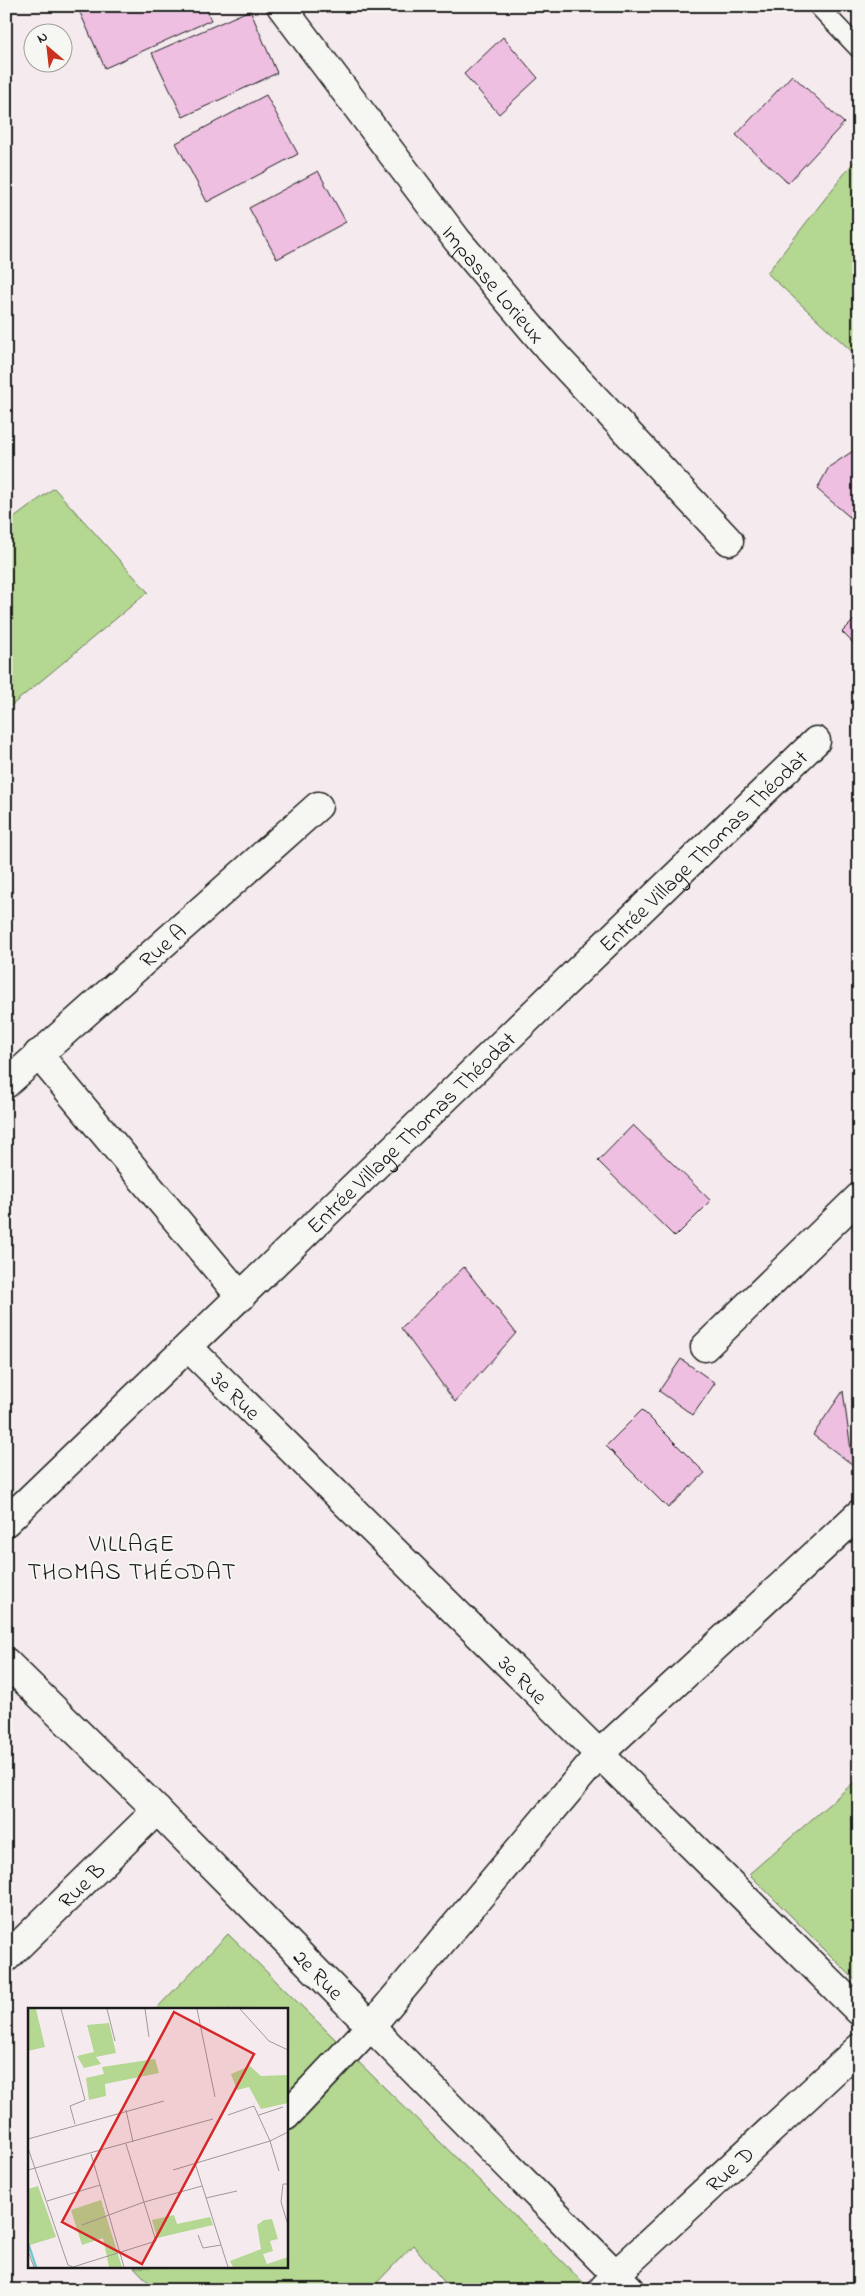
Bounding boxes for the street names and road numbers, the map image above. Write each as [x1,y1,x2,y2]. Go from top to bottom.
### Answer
street label: Impasse Lorieux [432,219,551,352]
street label: Entrée Village Thomas Théodat [593,743,817,961]
street label: Rue A [133,917,195,977]
street label: Entrée Village Thomas Théodat [301,1025,525,1243]
street label: 3e Rue [202,1365,267,1429]
street label: 3e Rue [489,1649,554,1713]
street label: Rue B [52,1856,114,1917]
street label: 2e Rue [284,1943,350,2009]
street label: Rue D [700,2140,763,2202]

